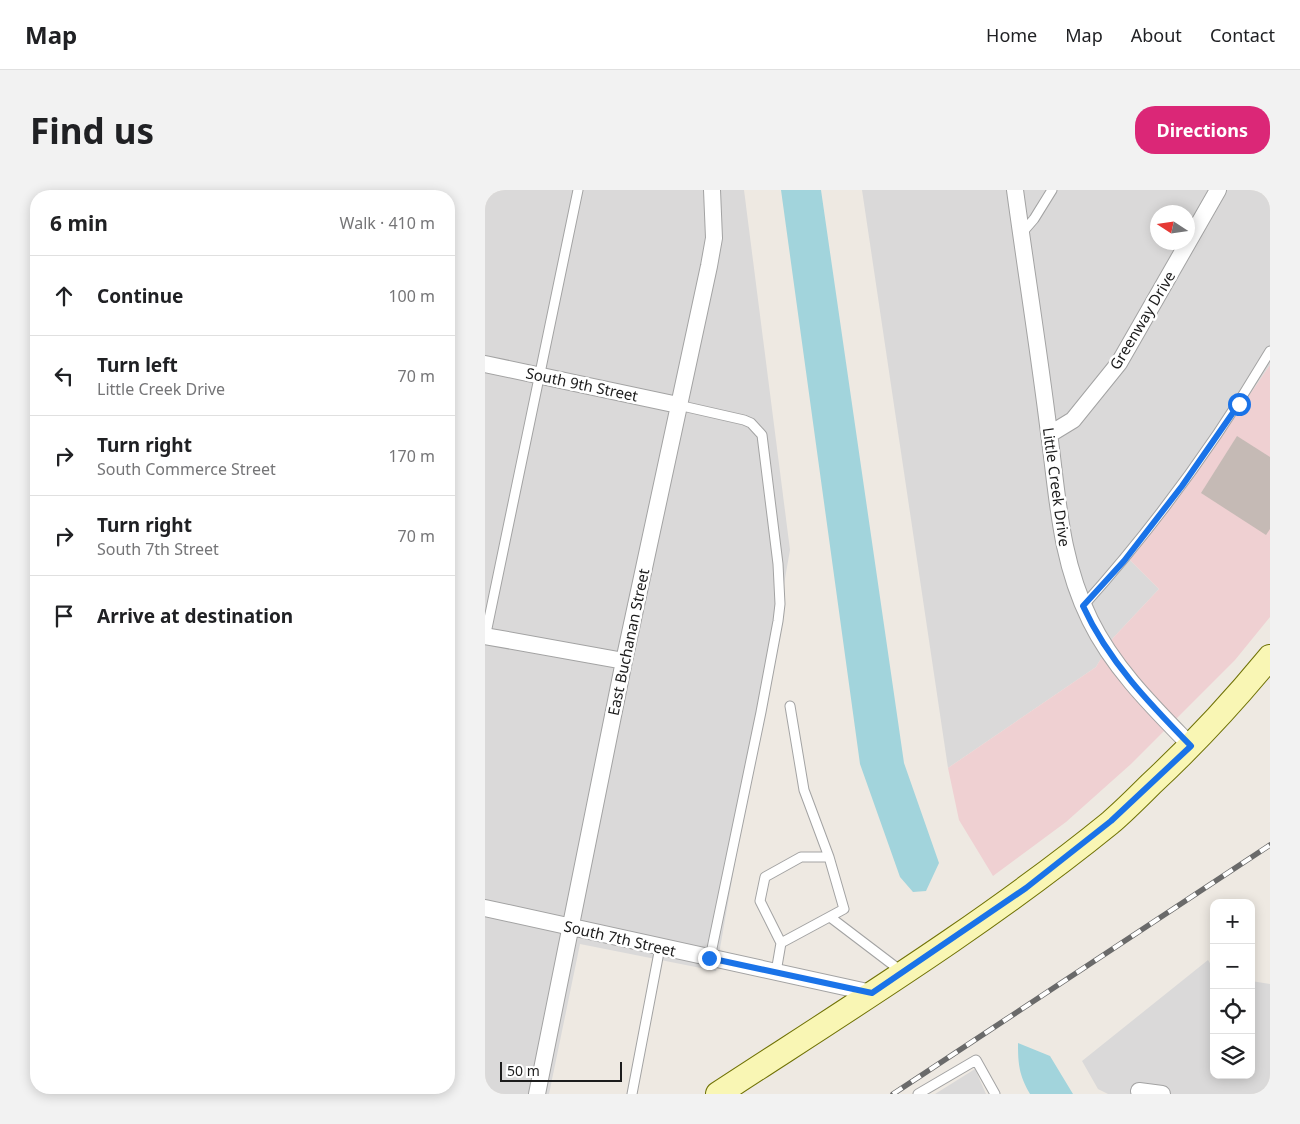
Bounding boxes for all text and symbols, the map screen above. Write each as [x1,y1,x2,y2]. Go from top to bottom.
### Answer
text: Map [25,18,77,51]
text: Home [986,23,1037,47]
text: Map [1065,23,1103,47]
text: About [1131,23,1182,47]
text: Contact [1210,23,1275,47]
button: Directions [1135,106,1270,154]
text: Find us [30,107,154,154]
north arrow [1150,205,1195,250]
text: 6 min [50,209,108,237]
text: Walk · 410 m [340,212,435,234]
street label: Greenway Drive [1105,267,1179,373]
icon: ahead [50,282,78,310]
text: Continue [97,283,183,309]
text: 100 m [388,285,435,307]
text: Turn left [97,352,178,378]
icon: left [50,362,78,390]
street label: South 9th Street [524,362,641,406]
text: 70 m [398,365,435,387]
text: Little Creek Drive [97,378,225,400]
route start [1228,393,1251,416]
street label: Little Creek Drive [1039,426,1075,548]
text: Turn right [97,432,192,458]
icon: right [50,442,78,470]
text: 170 m [388,445,435,467]
text: South Commerce Street [97,458,276,480]
text: Turn right [97,512,192,538]
icon: right [50,522,78,550]
text: 70 m [398,525,435,547]
text: South 7th Street [97,538,219,560]
street label: East Buchanan Street [603,566,653,717]
icon: arrive [50,602,78,630]
text: Arrive at destination [97,603,293,629]
map controls [1210,899,1255,1079]
button: + [1210,899,1255,944]
street label: South 7th Street [562,915,678,961]
button: − [1210,944,1255,989]
route end [698,947,721,970]
button: locate [1210,989,1255,1034]
button: layers [1210,1034,1255,1079]
scale bar [500,1059,623,1082]
text: 50 m [507,1061,540,1080]

